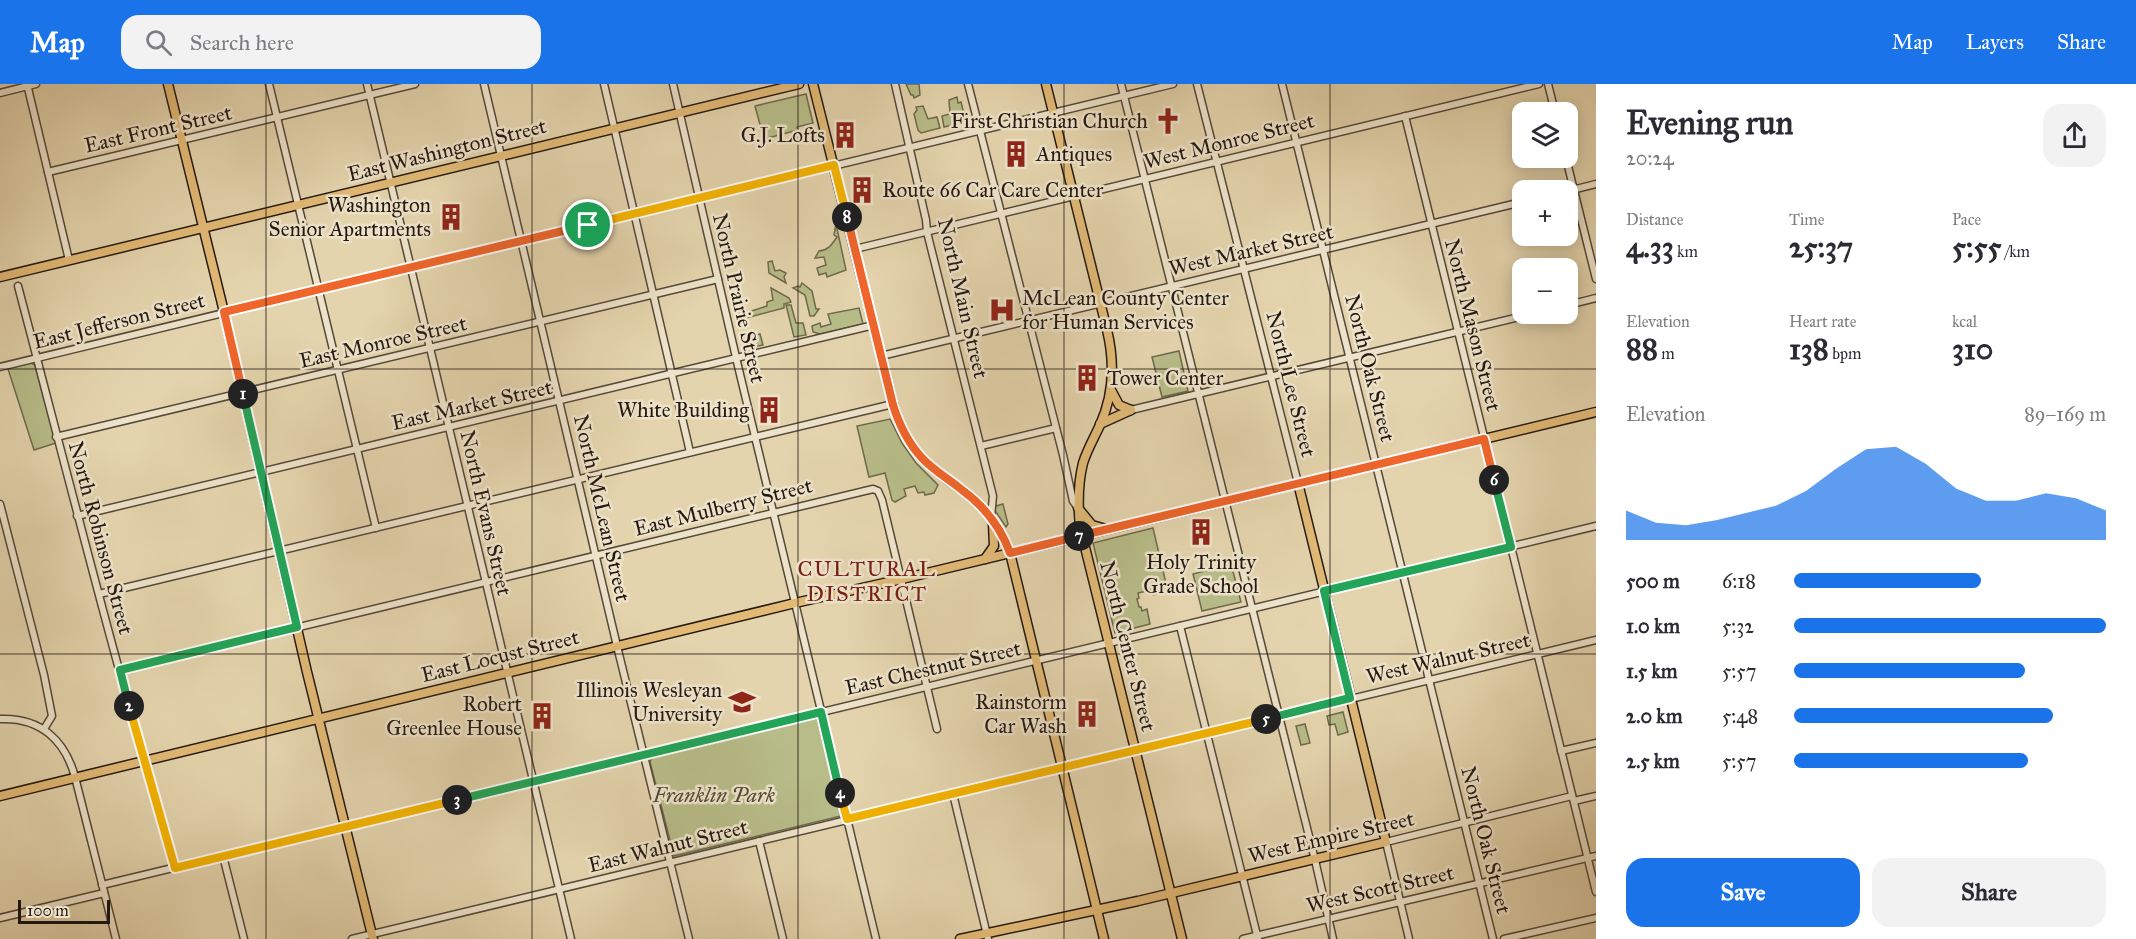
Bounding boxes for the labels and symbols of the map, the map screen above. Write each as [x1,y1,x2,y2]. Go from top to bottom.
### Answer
street label: East Front Street [82,99,235,159]
church icon: First Christian Church [1153,106,1183,136]
street label: West Monroe Street [1141,107,1318,175]
place label: First Christian Church [950,108,1148,134]
street label: East Washington Street [345,113,550,187]
building icon: G.J. Lofts [830,120,860,150]
place label: G.J. Lofts [741,122,825,148]
building icon: Antiques [1001,139,1031,169]
place label: Antiques [1035,141,1112,167]
building icon: Route 66 Car Care Center [847,175,877,205]
place label: Route 66 Car Care Center [882,177,1104,203]
place label: Washington Senior Apartments [269,192,431,242]
pin [562,199,613,250]
building icon: Washington Senior Apartments [436,202,466,232]
pin: 8 [832,202,862,232]
street label: North Prairie Street [707,211,771,386]
street label: North Main Street [932,215,994,381]
street label: West Market Street [1166,218,1336,282]
street label: North Mason Street [1439,236,1507,414]
place label: McLean County Center for Human Services [1022,285,1229,335]
street label: East Jefferson Street [30,287,208,355]
street label: North Oak Street [1339,292,1401,445]
hospital icon: McLean County Center for Human Services [987,295,1017,325]
street label: North Lee Street [1260,308,1322,460]
street label: East Monroe Street [297,310,470,374]
building icon: Tower Center [1072,363,1102,393]
place label: Tower Center [1107,365,1224,391]
street label: East Market Street [389,374,555,436]
pin: 1 [228,379,258,409]
building icon: White Building [754,395,784,425]
place label: White Building [617,397,749,423]
street label: North McLean Street [568,412,636,605]
street label: North Evans Street [454,428,518,599]
street label: North Robinson Street [63,439,139,638]
pin: 6 [1479,465,1509,495]
street label: East Mulberry Street [631,472,815,542]
building icon: Holy Trinity Grade School [1186,517,1216,547]
pin: 7 [1064,521,1094,551]
place label: Holy Trinity Grade School [1143,549,1259,599]
district label: CULTURAL DISTRICT [797,555,937,607]
street label: North Center Street [1094,558,1162,734]
street label: East Locust Street [418,624,582,688]
street label: West Walnut Street [1363,626,1533,690]
street label: East Chestnut Street [842,635,1024,701]
place label: Illinois Wesleyan University [576,677,723,727]
school or university icon: Illinois Wesleyan University [727,687,757,717]
place label: Rainstorm Car Wash [975,689,1067,739]
pin: 2 [114,691,144,721]
place label: Robert Greenlee House [386,691,523,741]
building icon: Rainstorm Car Wash [1072,699,1102,729]
building icon: Robert Greenlee House [527,701,557,731]
pin: 5 [1251,704,1281,734]
street label: North Oak Street [1455,764,1517,917]
pin: 4 [825,778,855,808]
park label: Franklin Park [652,782,776,808]
pin: 3 [442,785,472,815]
street label: West Empire Street [1245,805,1417,869]
street label: East Walnut Street [585,813,751,878]
street label: West Scott Street [1304,859,1457,919]
scale bar [18,897,110,924]

